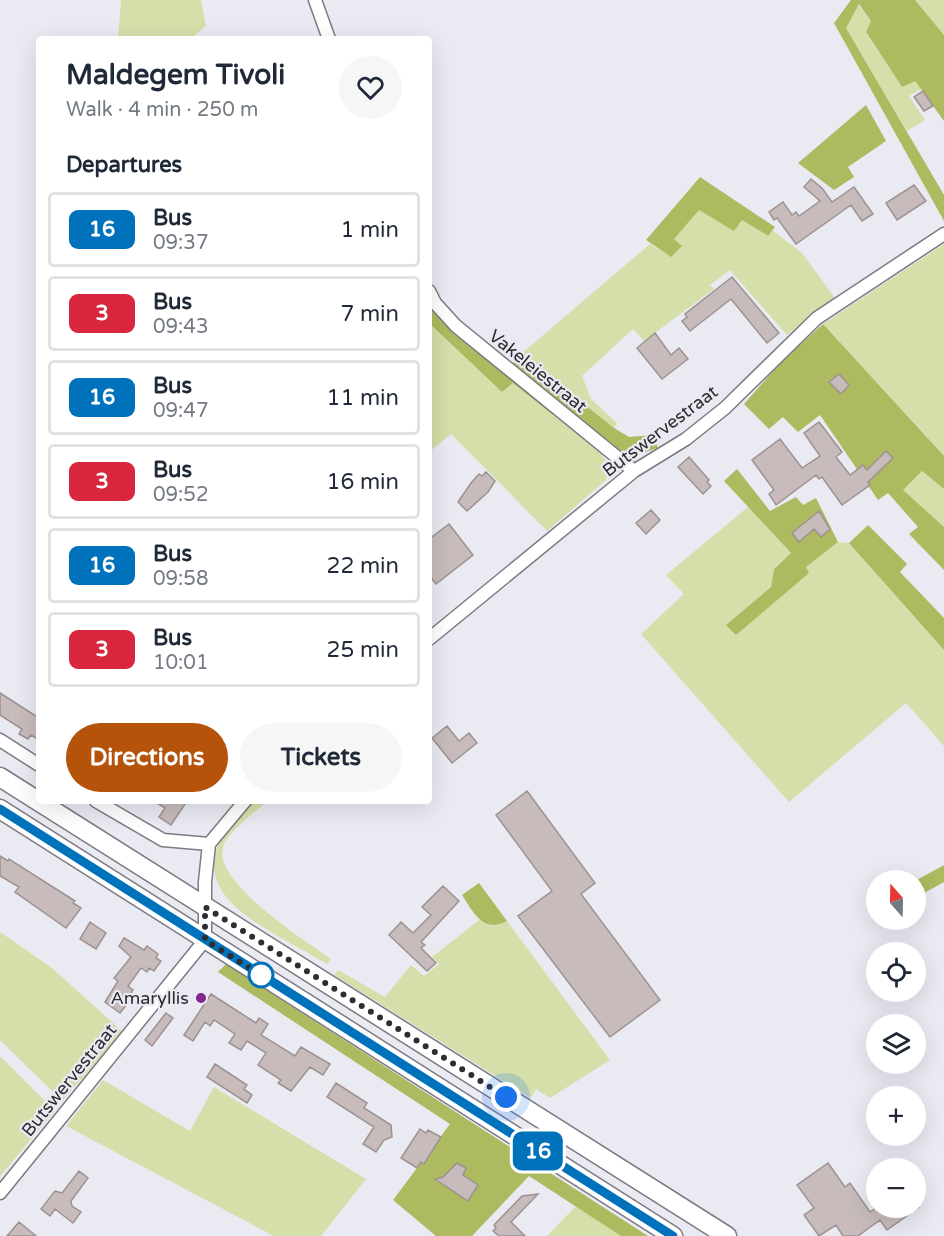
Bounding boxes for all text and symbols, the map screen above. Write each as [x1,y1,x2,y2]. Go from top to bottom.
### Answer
button: heart [339,56,402,119]
text: Maldegem Tivoli [66,58,285,92]
text: Walk · 4 min · 250 m [66,98,258,122]
text: Departures [66,152,182,178]
text: Bus [153,205,192,231]
text: 16 [89,217,115,242]
text: 1 min [340,217,399,243]
text: 09:37 [153,231,208,255]
text: Bus [153,289,192,315]
text: 3 [95,301,109,326]
text: 7 min [340,301,399,327]
text: 09:43 [153,315,208,339]
street label: Vakeleiestraat [484,325,592,417]
text: Bus [153,373,192,399]
street label: Butswervestraat [598,380,722,482]
text: 16 [89,385,115,410]
text: 11 min [327,385,399,411]
text: 09:47 [153,399,208,423]
text: Bus [153,457,192,483]
text: 3 [95,469,109,494]
text: 16 min [327,469,399,495]
text: 09:52 [153,483,208,507]
text: Bus [153,541,192,567]
text: 16 [89,553,115,578]
text: 22 min [327,553,399,579]
text: 09:58 [153,567,208,591]
text: Bus [153,625,192,651]
text: 3 [95,637,109,662]
text: 25 min [327,637,399,663]
text: 10:01 [153,651,208,675]
button: Directions [66,723,228,792]
button: Tickets [240,723,402,792]
north arrow [866,870,926,930]
map controls [866,870,926,1218]
button: locate [866,942,926,1002]
unlabelled marker [248,962,274,988]
place label: Amaryllis [110,987,189,1009]
marker: Amaryllis [194,991,208,1005]
button: layers [866,1014,926,1074]
street label: Butswervestraat [17,1019,121,1141]
your location [491,1082,521,1112]
button: + [866,1086,926,1146]
line badge: 16 [511,1132,565,1170]
text: 16 [525,1139,551,1164]
button: − [866,1158,926,1218]

